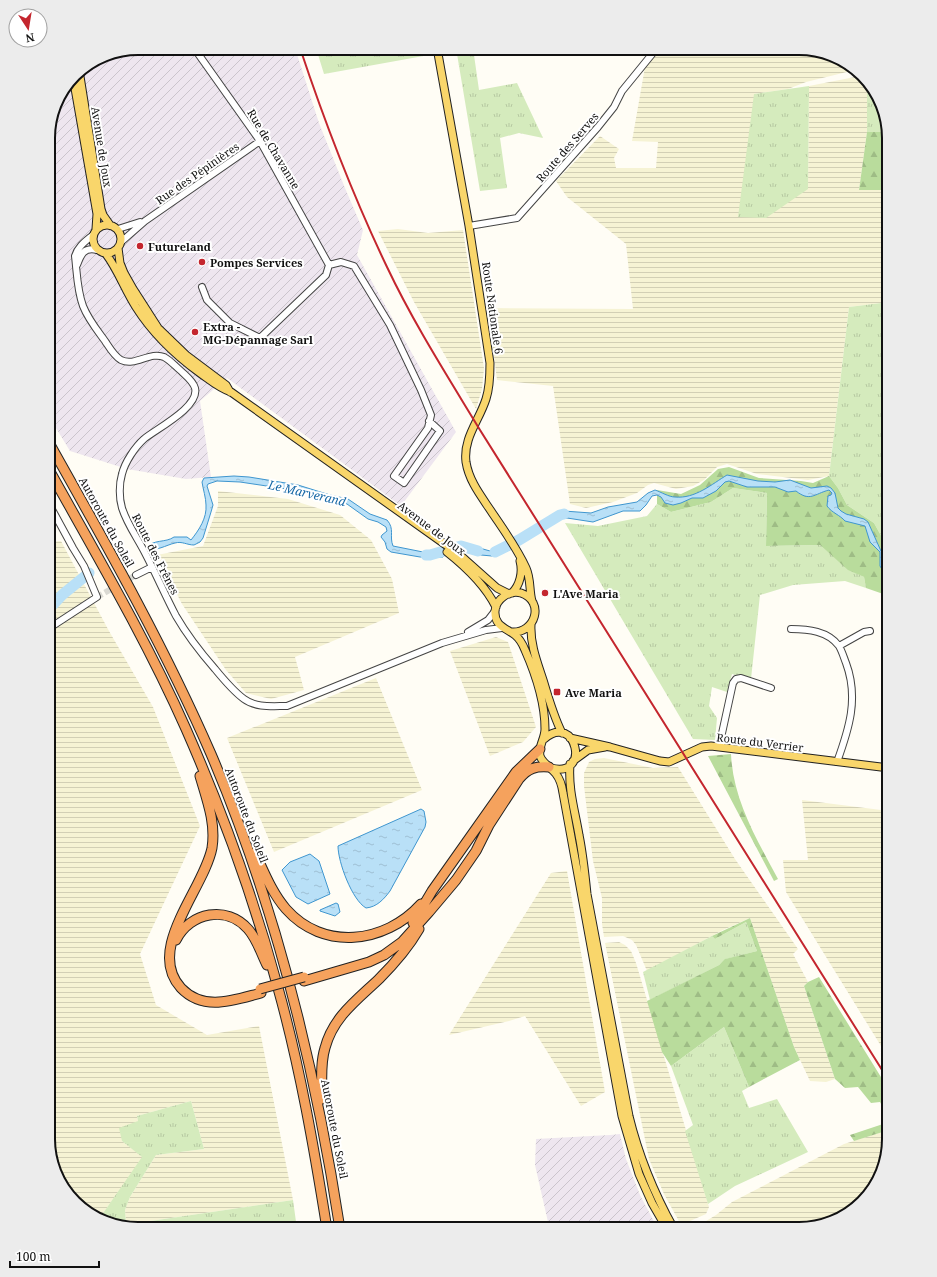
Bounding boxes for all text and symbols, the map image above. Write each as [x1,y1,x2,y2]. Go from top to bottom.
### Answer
north arrow [8,8,48,48]
text: N [24,30,36,47]
street label: Avenue de Joux [88,106,116,189]
street label: Rue de Chavanne [244,106,304,192]
street label: Route des Serves [533,109,602,185]
street label: Rue des Pépinières [152,139,242,207]
place label: Futureland [148,239,211,254]
marker: Futureland [135,241,145,251]
place label: Pompes Services [210,255,303,270]
marker: Pompes Services [197,257,207,267]
street label: Route Nationale 6 [479,261,507,355]
place label: Extra - MG-Dépannage Sarl [203,319,313,347]
marker: Extra - MG-Dépannage Sarl [190,327,200,337]
street label: Autoroute du Soleil [76,474,138,570]
water label: Le Marverand [266,476,348,510]
street label: Avenue de Joux [395,498,469,559]
street label: Route des Frênes [129,511,183,597]
place label: L'Ave Maria [553,586,619,601]
marker: L'Ave Maria [540,588,550,598]
place label: Ave Maria [565,685,622,700]
marker: Ave Maria [552,687,562,697]
street label: Route du Verrier [716,729,805,755]
street label: Autoroute du Soleil [222,765,272,865]
street label: Autoroute du Soleil [318,1078,352,1181]
scale bar [10,1243,99,1269]
text: 100 m [16,1248,51,1265]

